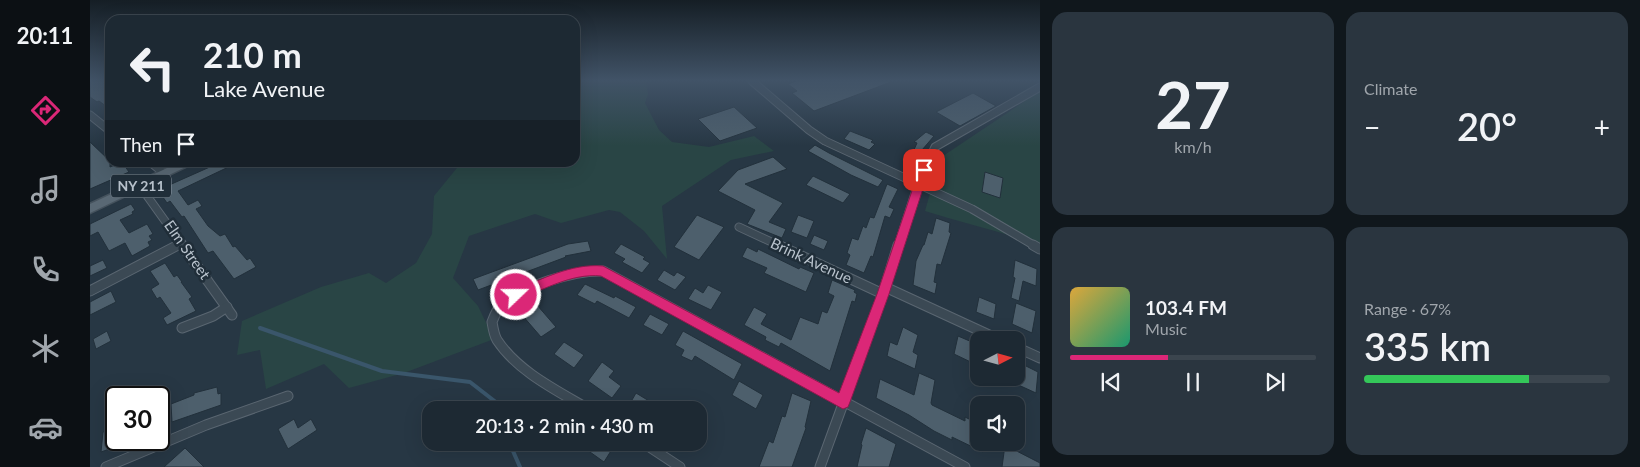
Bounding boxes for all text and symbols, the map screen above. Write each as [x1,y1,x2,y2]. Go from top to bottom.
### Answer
text: 20:11 [17,22,73,49]
text: 210 m [203,33,302,75]
icon: left [120,35,185,100]
text: 27 [1155,65,1231,143]
text: Lake Avenue [203,75,325,102]
text: Climate [1364,79,1417,98]
icon: directions [28,93,63,128]
text: 20° [1457,103,1517,149]
text: − [1364,110,1380,144]
text: + [1594,110,1610,144]
icon: arrive [172,130,200,158]
text: Then [120,133,162,156]
text: km/h [1174,137,1212,156]
pin [903,149,945,191]
icon: arrive [910,156,938,184]
icon: music [28,172,63,207]
road number: NY 211 [111,175,171,198]
street label: Elm Street [161,216,215,283]
street label: Brink Avenue [768,233,855,287]
icon: phone [28,252,63,287]
position arrow [489,268,541,320]
text: 103.4 FM [1145,296,1227,319]
text: Range · 67% [1364,299,1451,318]
text: Music [1145,319,1187,338]
text: 335 km [1364,323,1491,369]
icon: climate [28,331,63,366]
north arrow [970,331,1025,386]
map controls [970,331,1025,451]
icon: previous [1097,368,1125,396]
icon: pause [1179,368,1207,396]
icon: next [1261,368,1289,396]
speed limit sign: 30 [105,386,170,451]
button: sound [970,396,1025,451]
icon: car [28,410,63,445]
text: 20:13 · 2 min · 430 m [475,414,654,437]

